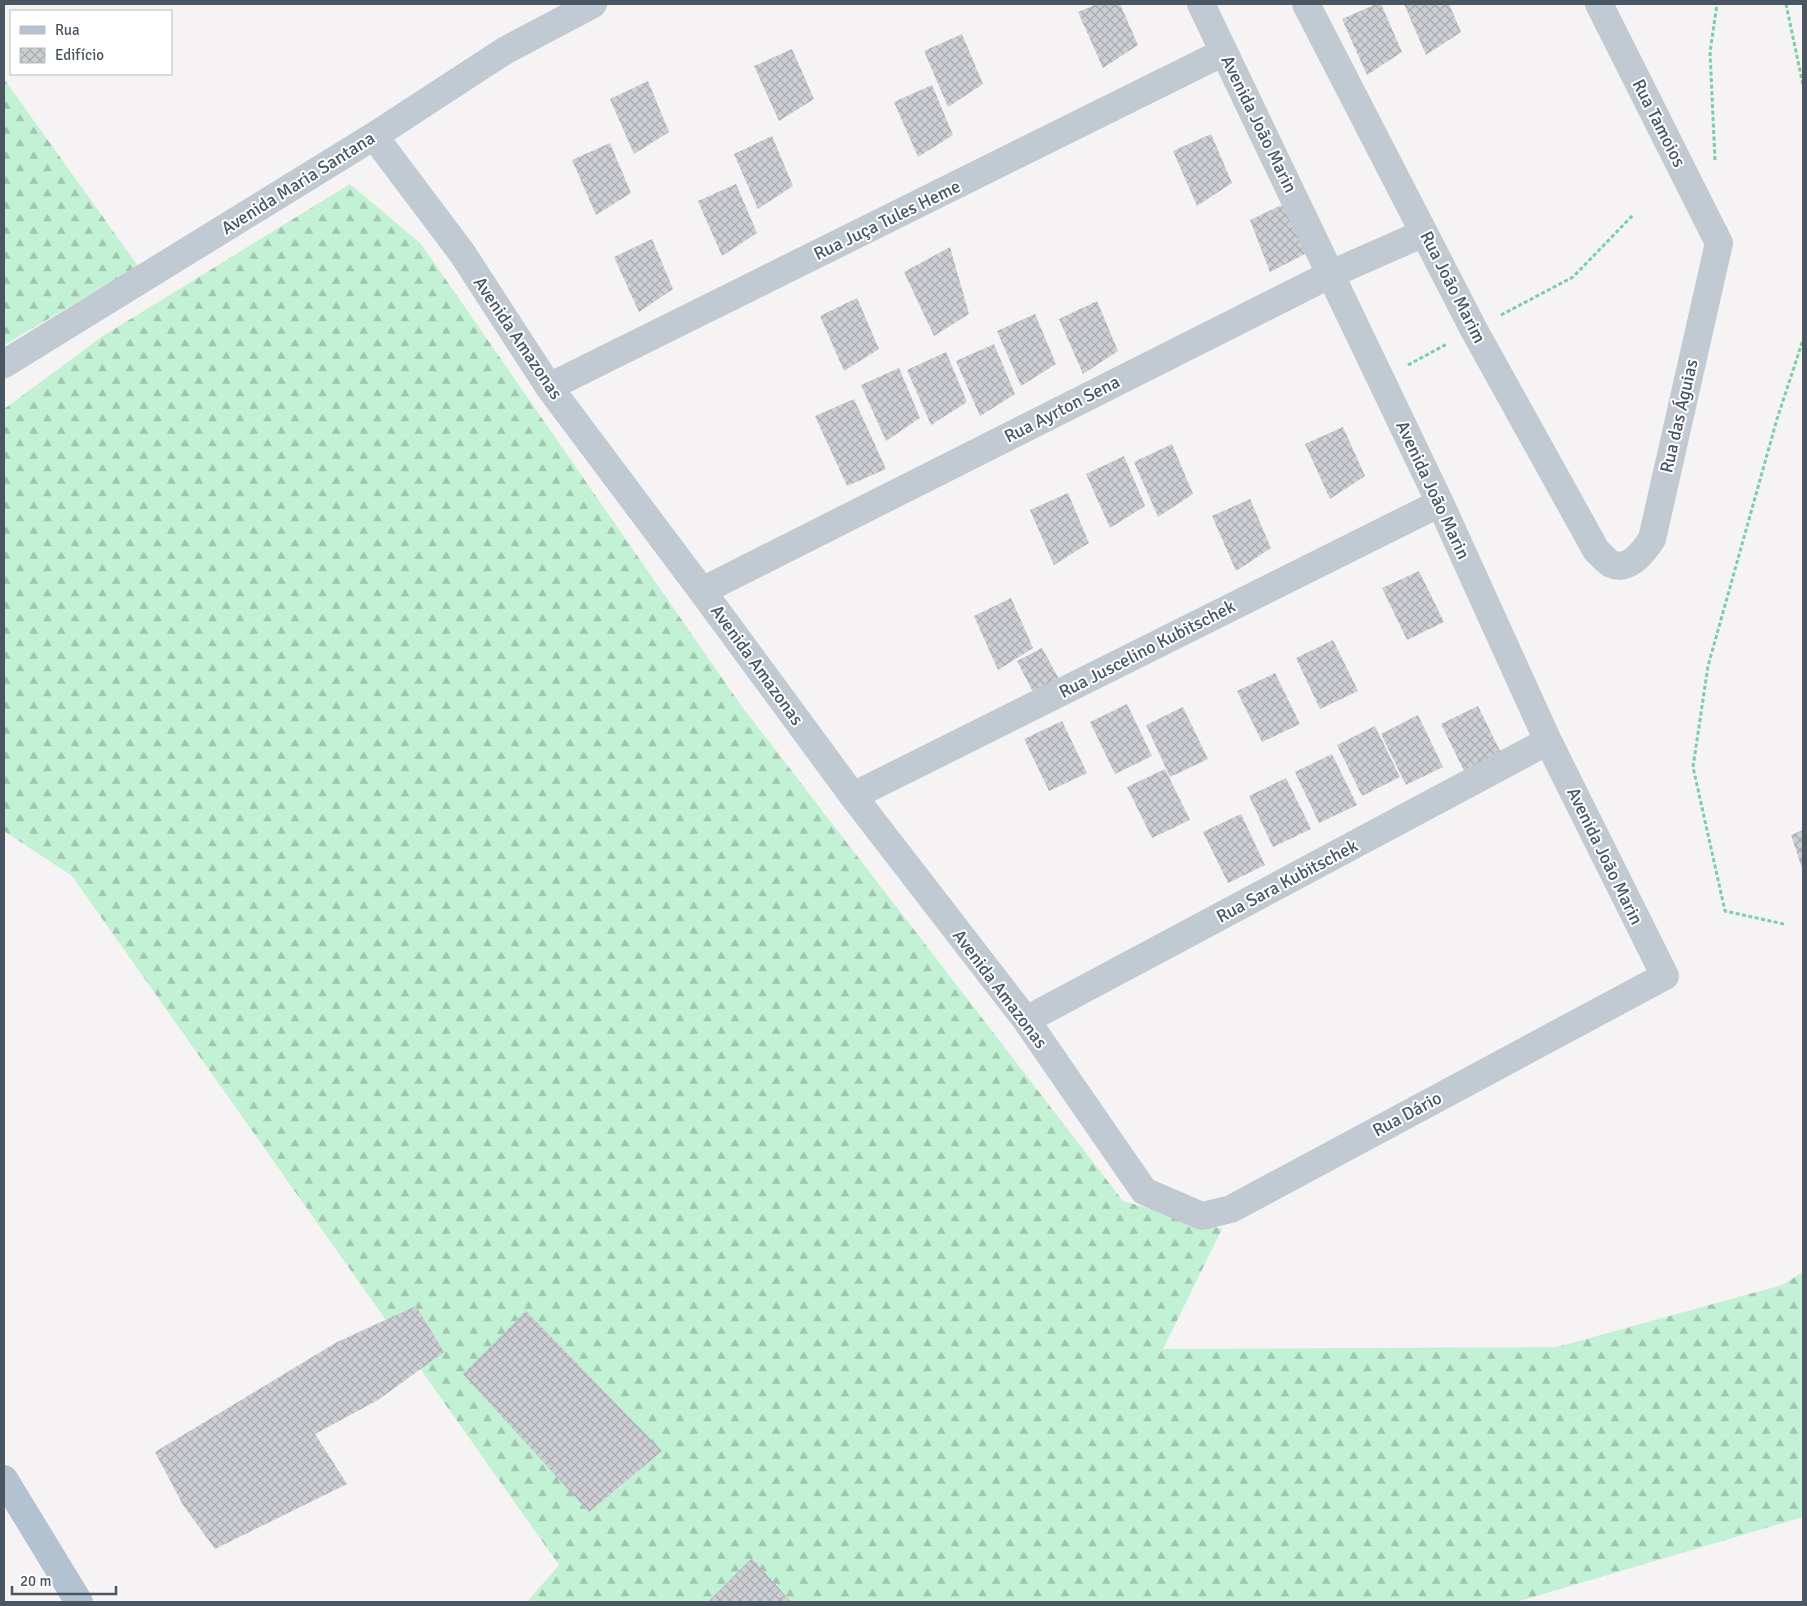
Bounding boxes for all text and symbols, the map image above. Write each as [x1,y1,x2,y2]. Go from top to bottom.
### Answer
legend [10,10,172,75]
text: Rua [55,21,80,39]
text: Edifício [55,46,104,64]
street label: Avenida João Marin [1216,52,1302,196]
street label: Rua Tamoios [1627,75,1691,171]
street label: Avenida Maria Santana [217,127,379,239]
street label: Rua Juça Tules Heme [810,175,964,265]
street label: Rua João Marim [1415,227,1491,347]
street label: Avenida Amazonas [469,272,567,404]
street label: Rua das Águias [1655,357,1703,475]
street label: Rua Ayrton Sena [1001,370,1123,448]
street label: Avenida João Marin [1391,417,1475,563]
street label: Rua Juscelino Kubitschek [1055,595,1239,703]
street label: Avenida Amazonas [706,601,808,730]
street label: Avenida João Marin [1562,784,1648,928]
street label: Rua Sara Kubitschek [1212,834,1362,928]
street label: Avenida Amazonas [948,925,1052,1053]
street label: Rua Dário [1369,1087,1445,1141]
scale bar [12,1564,116,1596]
text: 20 m [20,1572,51,1590]

